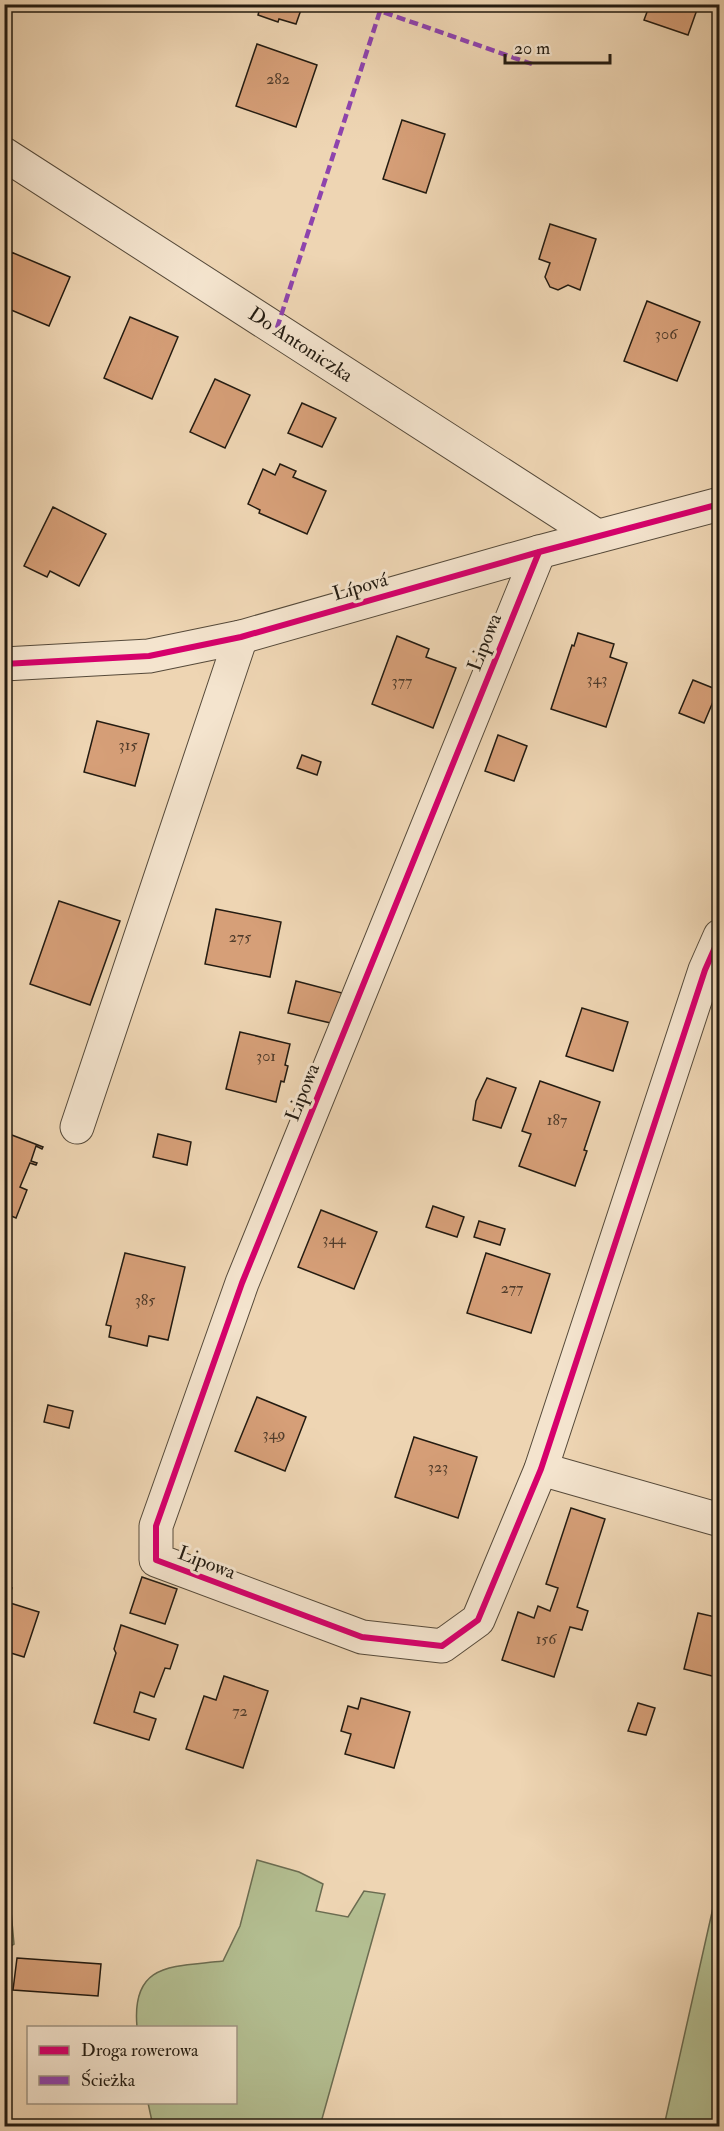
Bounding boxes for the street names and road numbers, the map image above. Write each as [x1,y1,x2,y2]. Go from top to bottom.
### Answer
street label: Do Antoniczka [244,301,358,388]
street label: Lípová [330,567,392,607]
street label: Lipowa [462,609,508,675]
street label: Lipowa [280,1059,326,1125]
street label: Lipowa [174,1540,240,1586]

